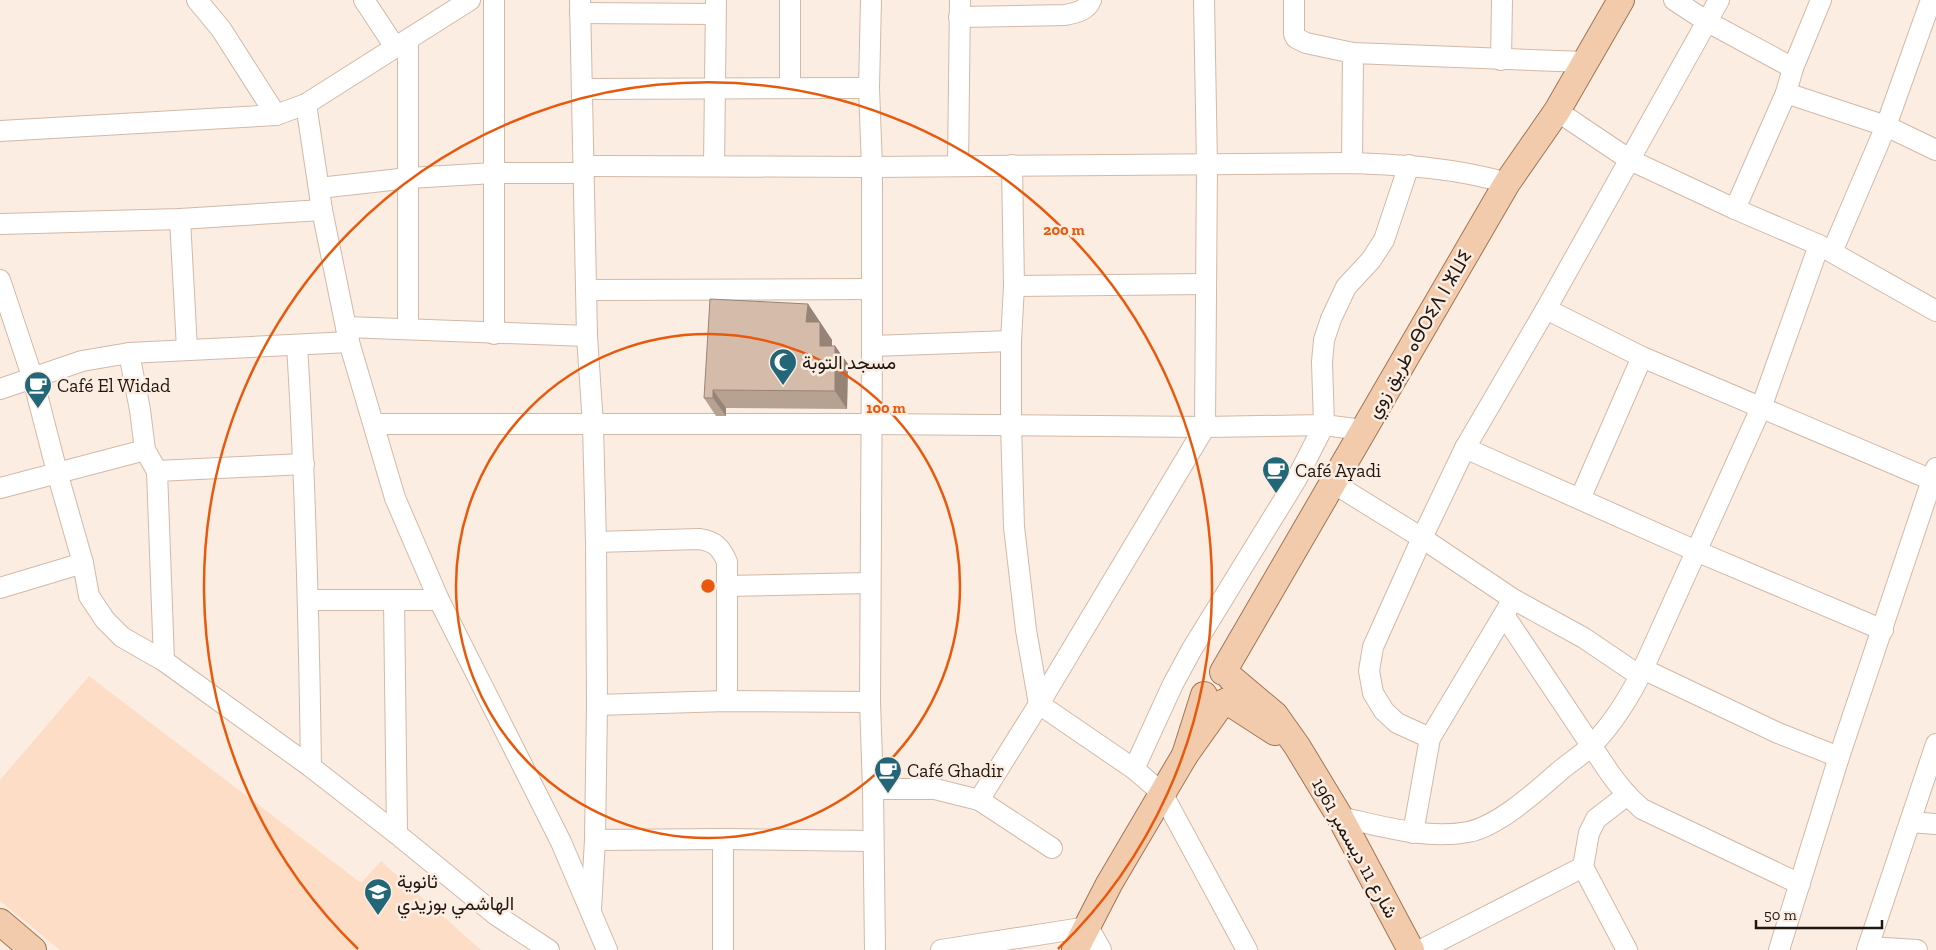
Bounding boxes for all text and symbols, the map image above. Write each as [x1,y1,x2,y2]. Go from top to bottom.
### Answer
text: 200 m [1043,221,1085,239]
street label: طريق زوي ⴰⴱⵔⵉⴷ ⵏ ⵣⵡⵉ [1361,246,1480,424]
mosque icon: مسجد التوبة [768,347,798,386]
place label: مسجد التوبة [802,351,896,374]
cafe icon: Café El Widad [23,370,53,409]
place label: Café El Widad [57,374,171,397]
text: 100 m [866,399,906,417]
cafe icon: Café Ayadi [1261,455,1291,494]
place label: Café Ayadi [1295,459,1381,482]
centre of rings [699,577,717,595]
cafe icon: Café Ghadir [873,755,903,794]
place label: Café Ghadir [907,759,1004,782]
street label: شارع 11 ديسمبر 1961 [1306,774,1403,923]
place label: ثانوية الهاشمي بوزيدي [397,870,514,919]
school or university icon: ثانوية الهاشمي بوزيدي [363,877,393,916]
scale bar [1756,898,1882,930]
text: 50 m [1764,906,1797,924]

